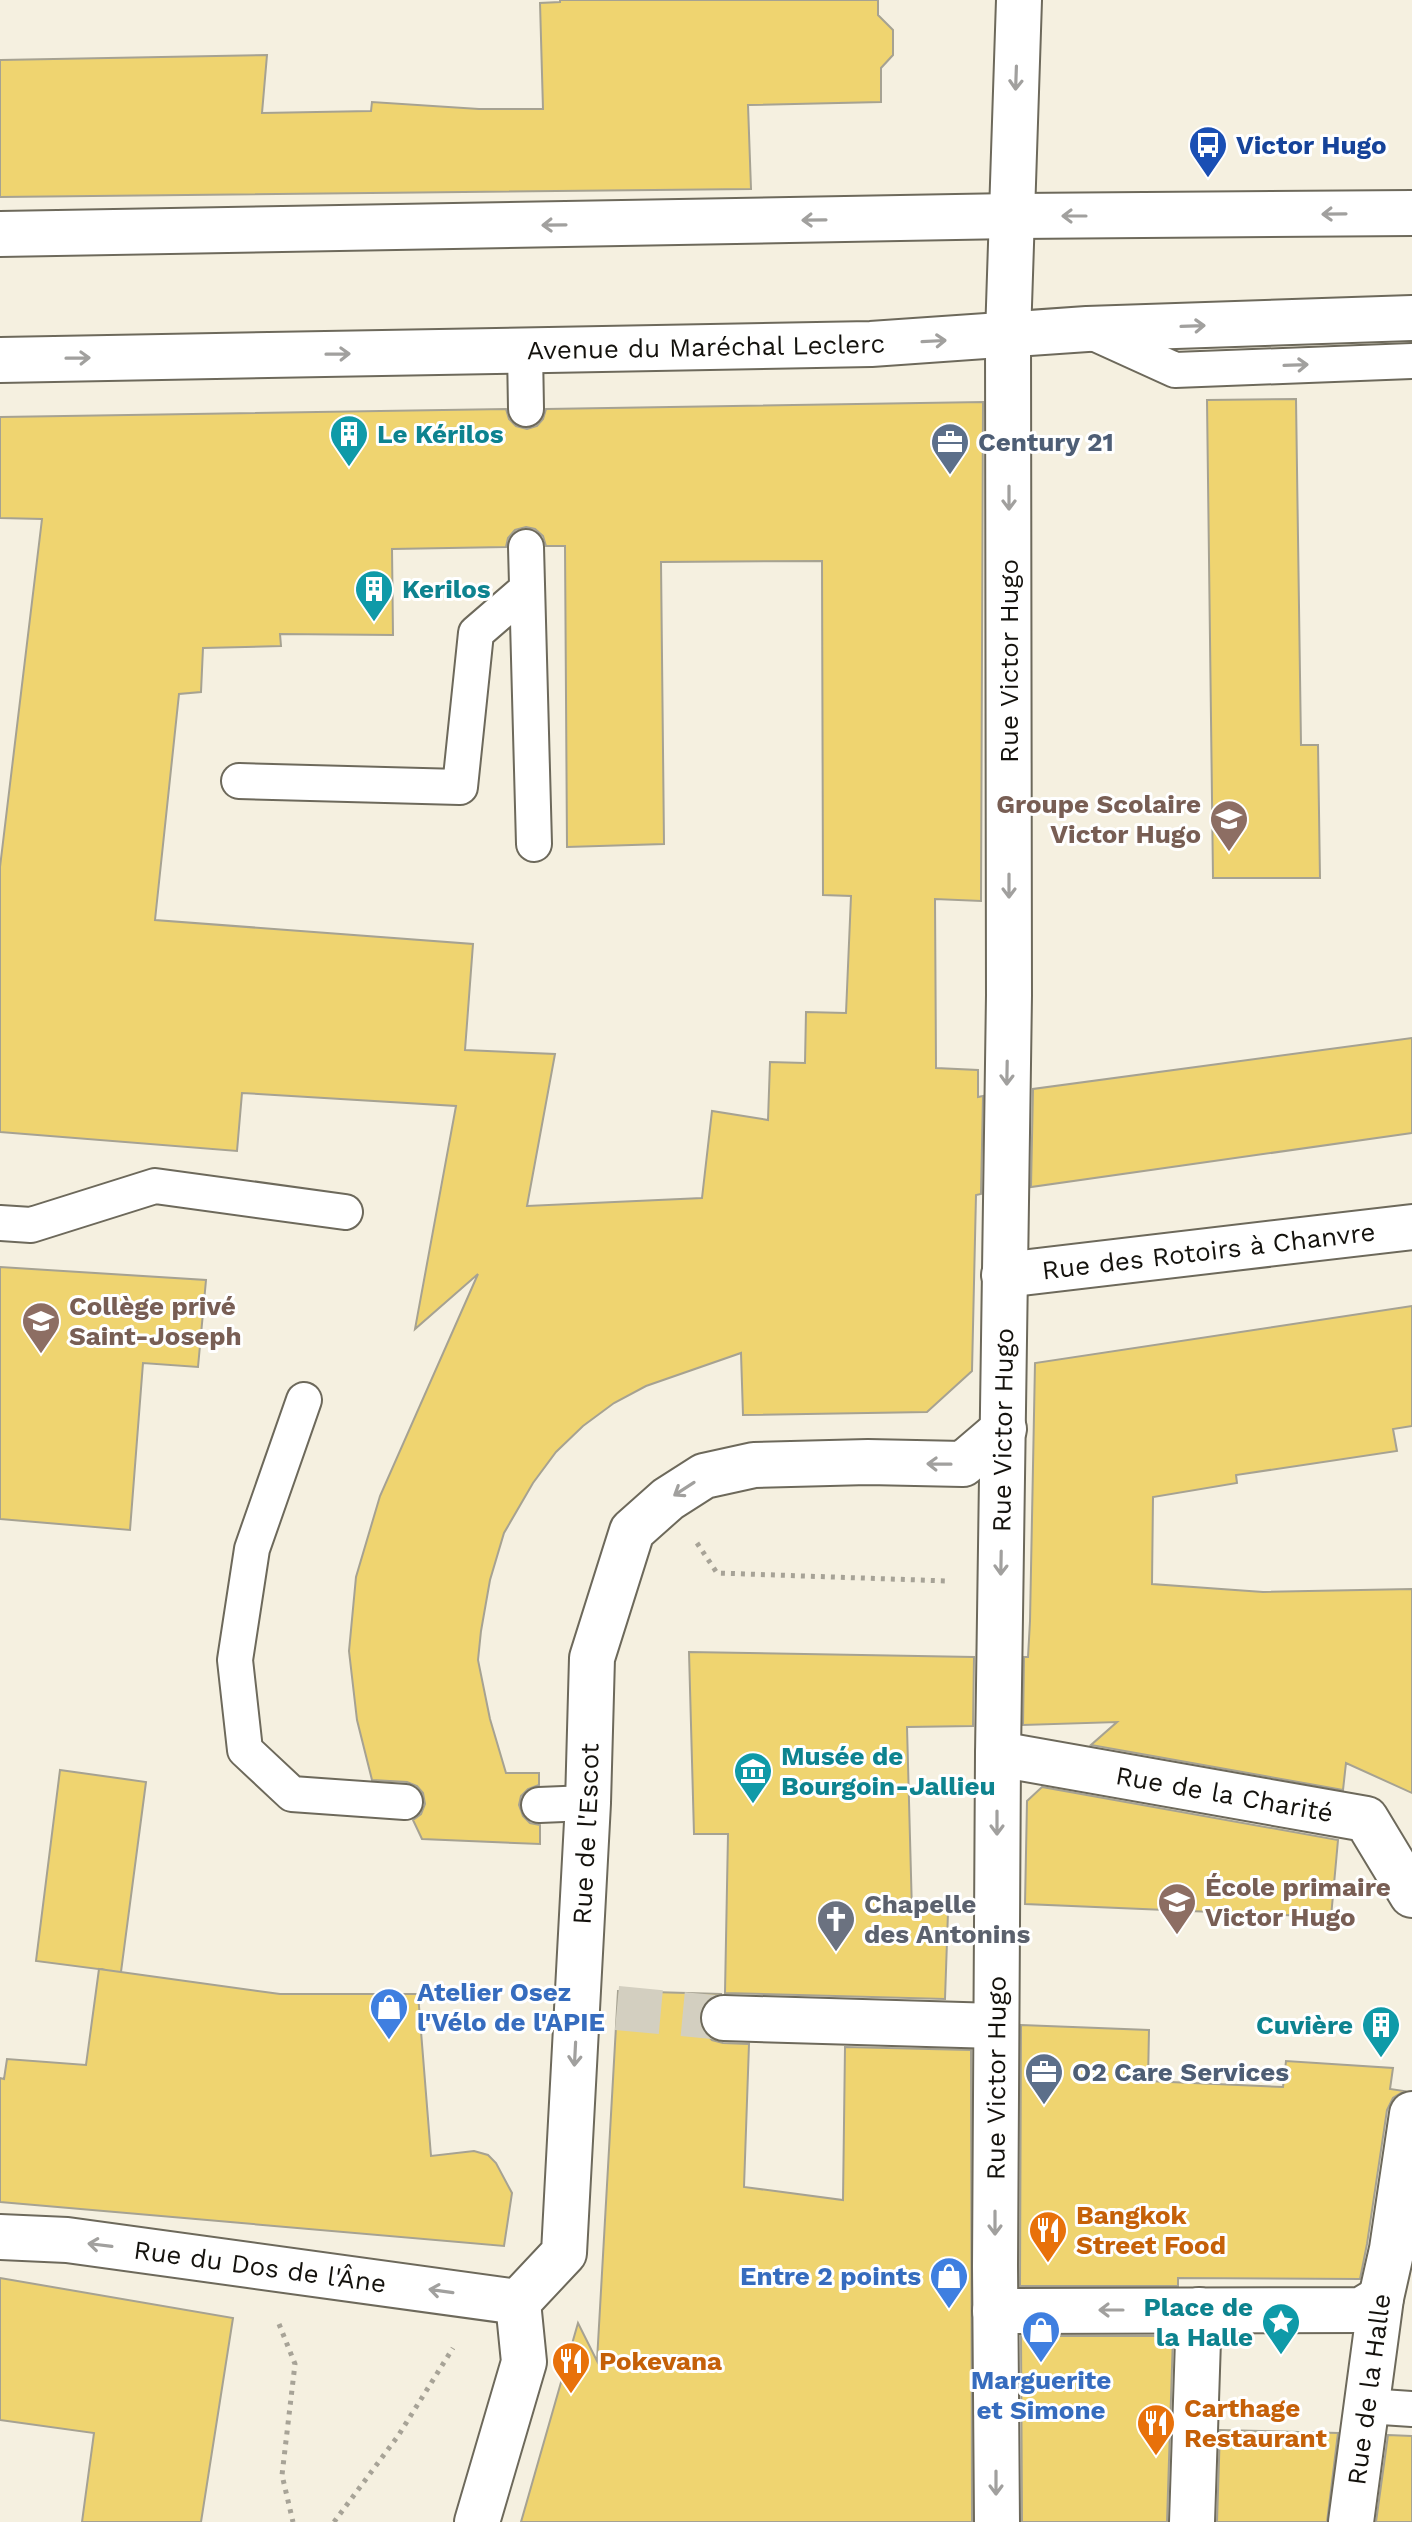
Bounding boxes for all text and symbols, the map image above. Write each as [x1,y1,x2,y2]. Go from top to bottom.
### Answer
one-way arrow [1009,64,1024,91]
bus stop icon: Victor Hugo [1187,124,1229,179]
place label: Victor Hugo [1236,130,1387,160]
one-way arrow [1321,206,1348,221]
one-way arrow [1061,208,1088,224]
one-way arrow [801,212,828,228]
one-way arrow [541,217,568,233]
one-way arrow [1179,318,1206,333]
street label: Avenue du Maréchal Leclerc [527,328,886,365]
one-way arrow [920,333,947,348]
one-way arrow [324,346,351,362]
one-way arrow [64,351,91,366]
one-way arrow [1282,358,1309,373]
building icon: Le Kérilos [328,413,370,468]
place label: Le Kérilos [377,419,504,449]
office icon: Century 21 [929,421,971,476]
place label: Century 21 [978,427,1114,457]
one-way arrow [1001,484,1016,511]
street label: Rue Victor Hugo [994,559,1024,763]
building icon: Kerilos [353,568,395,623]
place label: Kerilos [402,574,491,604]
place label: Groupe Scolaire Victor Hugo [996,789,1201,849]
school or university icon: Groupe Scolaire Victor Hugo [1208,798,1250,853]
one-way arrow [1001,872,1017,899]
one-way arrow [1000,1059,1015,1086]
street label: Rue des Rotoirs à Chanvre [1040,1216,1377,1285]
place label: Collège privé Saint-Joseph [69,1291,242,1351]
school or university icon: Collège privé Saint-Joseph [20,1300,62,1355]
street label: Rue Victor Hugo [986,1328,1019,1532]
one-way arrow [926,1456,953,1471]
one-way arrow [673,1480,695,1497]
one-way arrow [993,1549,1009,1576]
place label: Musée de Bourgoin-Jallieu [781,1741,996,1801]
street label: Rue de l'Escot [567,1743,605,1925]
museum icon: Musée de Bourgoin-Jallieu [732,1750,774,1805]
street label: Rue de la Charité [1113,1760,1336,1828]
one-way arrow [989,1809,1005,1836]
place label: École primaire Victor Hugo [1205,1872,1391,1932]
school or university icon: École primaire Victor Hugo [1156,1881,1198,1936]
place label: Chapelle des Antonins [864,1889,1030,1949]
church icon: Chapelle des Antonins [815,1898,857,1953]
street label: Rue Victor Hugo [981,1976,1012,2180]
place label: Atelier Osez l'Vélo de l'APIE [417,1977,605,2037]
shop icon: Atelier Osez l'Vélo de l'APIE [368,1986,410,2041]
building icon: Cuvière [1360,2004,1402,2059]
place label: Cuvière [1256,2010,1353,2040]
one-way arrow [568,2040,583,2067]
office icon: O2 Care Services [1023,2051,1065,2106]
place label: O2 Care Services [1072,2057,1289,2087]
place label: Bangkok Street Food [1076,2200,1226,2260]
one-way arrow [987,2209,1003,2236]
restaurant icon: Bangkok Street Food [1027,2209,1069,2264]
street label: Rue du Dos de l'Âne [132,2234,388,2299]
one-way arrow [88,2237,113,2252]
shop icon: Entre 2 points [928,2255,970,2310]
place label: Entre 2 points [740,2261,921,2291]
one-way arrow [428,2283,454,2298]
place label: Place de la Halle [1143,2292,1253,2352]
street label: Rue de la Halle [1341,2292,1396,2487]
place icon: Place de la Halle [1260,2301,1302,2356]
one-way arrow [1098,2302,1125,2318]
shop icon: Marguerite et Simone [1020,2309,1062,2364]
restaurant icon: Pokevana [550,2340,592,2395]
place label: Pokevana [599,2346,722,2376]
place label: Marguerite et Simone [971,2365,1111,2425]
place label: Carthage Restaurant [1184,2393,1328,2453]
restaurant icon: Carthage Restaurant [1135,2402,1177,2457]
one-way arrow [988,2469,1004,2496]

